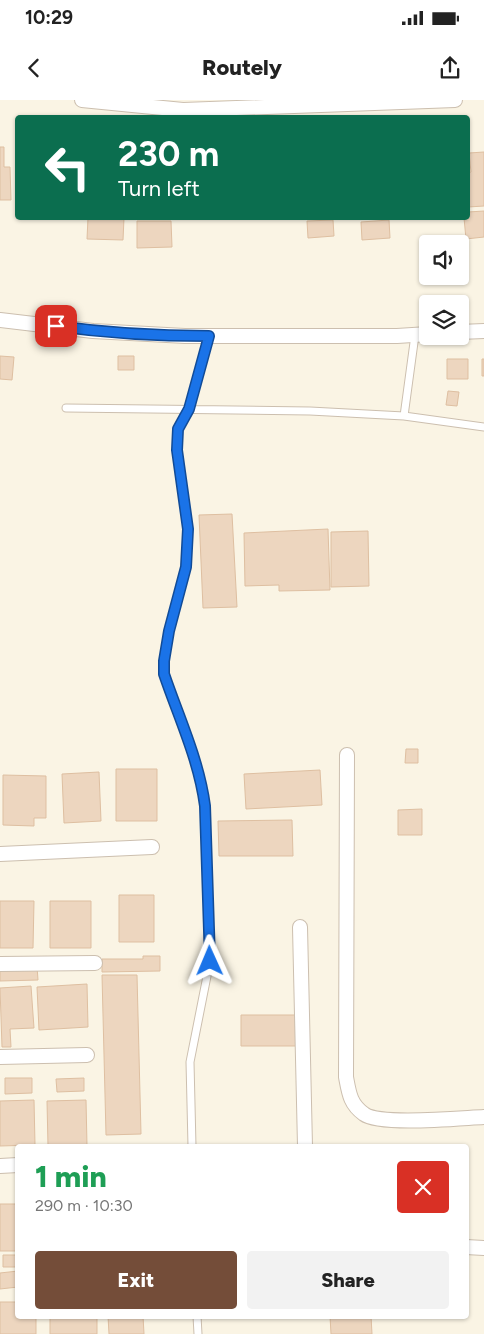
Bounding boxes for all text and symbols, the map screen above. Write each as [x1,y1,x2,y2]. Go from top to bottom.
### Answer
text: 10:29 [25,6,73,29]
icon: back [20,54,48,82]
text: Routely [202,54,282,81]
icon: share [436,54,464,82]
text: 230 m [118,133,219,175]
icon: left [35,135,100,200]
text: Turn left [118,175,200,202]
map controls [419,235,469,345]
button: sound [419,235,469,285]
button: layers [419,295,469,345]
pin [35,305,77,347]
icon: arrive [42,312,70,340]
position arrow [183,934,235,986]
text: 1 min [35,1158,107,1195]
button: close [397,1161,449,1213]
text: 290 m · 10:30 [35,1196,133,1215]
button: Exit [35,1251,237,1309]
button: Share [247,1251,449,1309]

